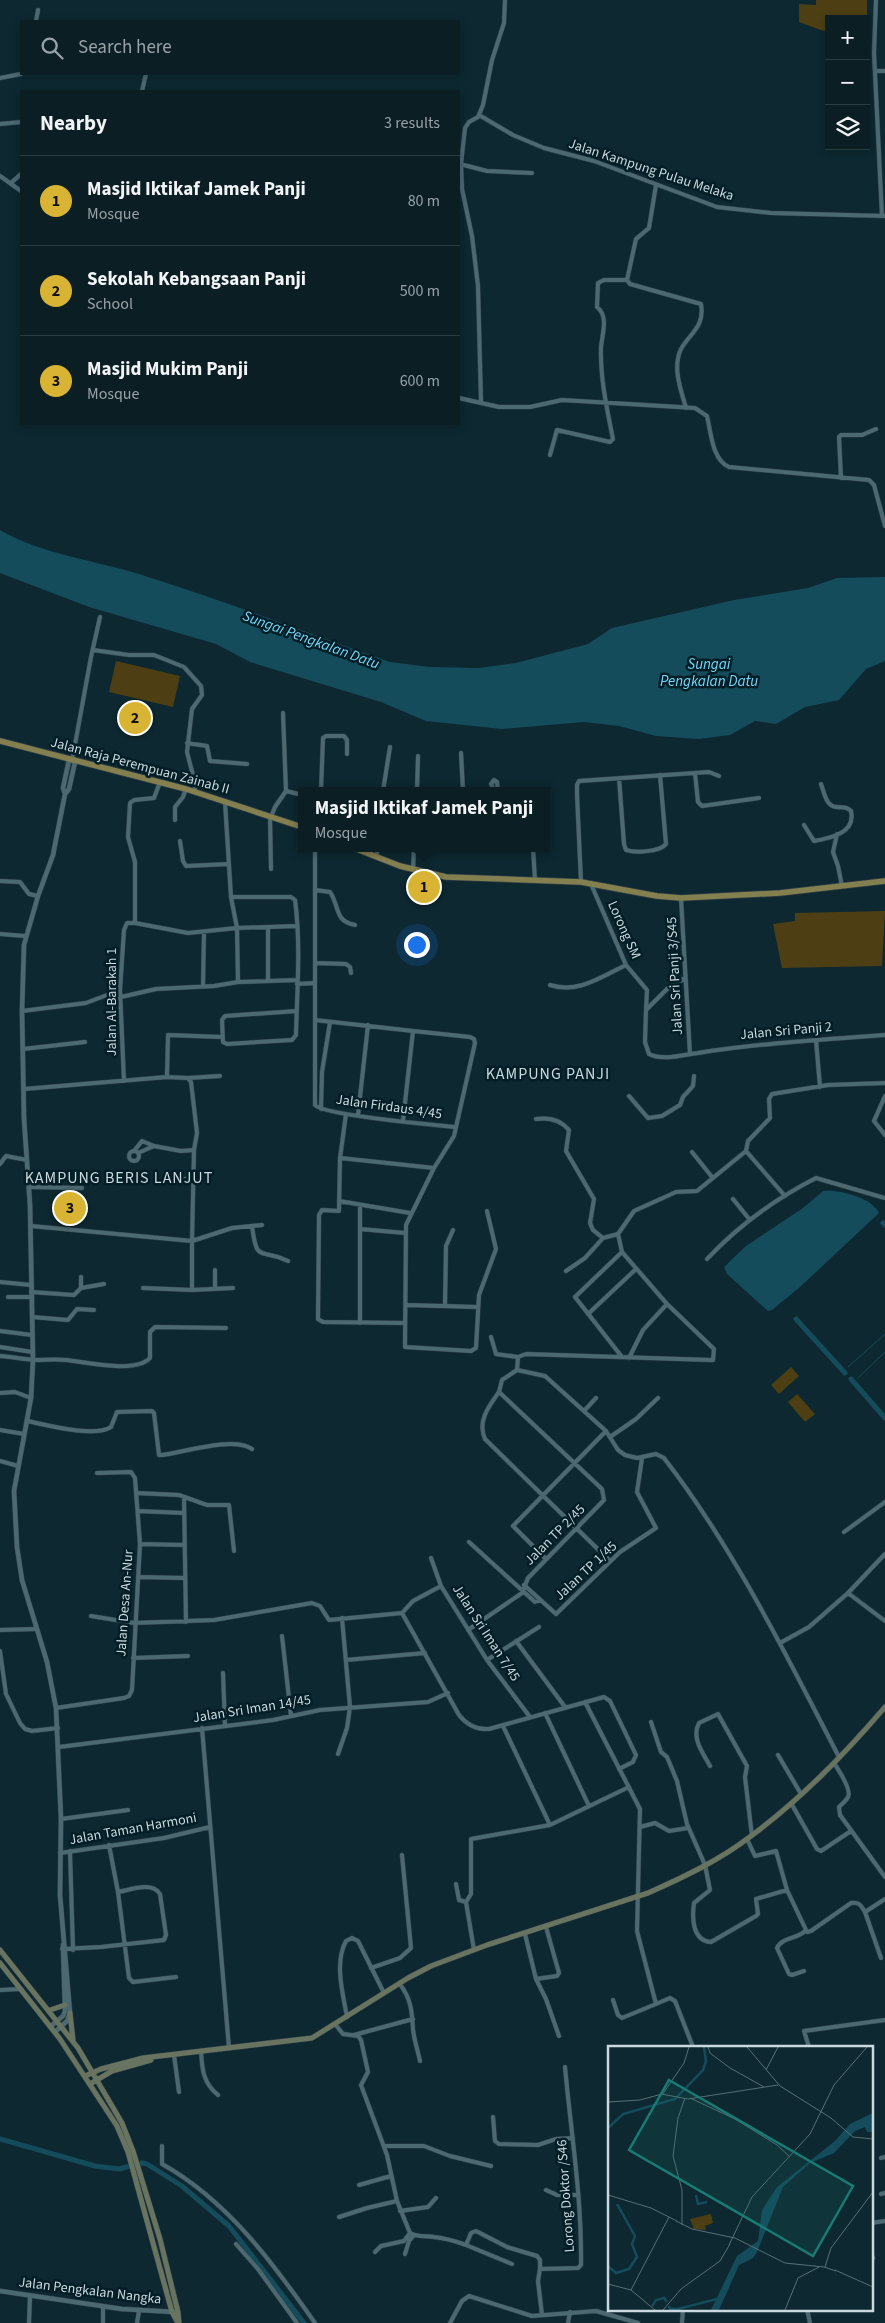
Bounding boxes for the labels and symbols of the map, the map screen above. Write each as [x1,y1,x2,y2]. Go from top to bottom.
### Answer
street label: Jalan Kampung Pulau Melaka [566,134,736,206]
water label: Sungai Pengkalan Datu [240,606,382,675]
water label: Sungai Pengkalan Datu [660,654,758,692]
pin: 2 [119,699,151,737]
street label: Jalan Raja Perempuan Zainab II [48,732,232,800]
pin: 1 [408,868,440,906]
street label: Lorong SM [602,898,646,962]
street label: Jalan Sri Panji 3/S45 [662,916,688,1036]
your location [404,932,430,958]
street label: Jalan Al-Barakah 1 [102,948,122,1056]
street label: Jalan Sri Panji 2 [739,1017,833,1045]
district label: KAMPUNG PANJI [486,1063,610,1085]
street label: Jalan Firdaus 4/45 [335,1090,443,1124]
district label: KAMPUNG BERIS LANJUT [25,1167,213,1189]
pin: 3 [54,1189,86,1227]
street label: Jalan TP 2/45 [520,1500,590,1570]
street label: Jalan TP 1/45 [550,1537,622,1605]
street label: Jalan Desa An-Nur [111,1549,139,1657]
street label: Jalan Sri Iman 7/45 [447,1581,525,1685]
street label: Jalan Sri Iman 14/45 [192,1690,312,1728]
street label: Jalan Taman Harmoni [68,1808,198,1850]
inset map [608,2046,872,2310]
street label: Lorong Doktor /S46 [552,2139,580,2253]
street label: Jalan Pengkalan Nangka [17,2272,163,2310]

